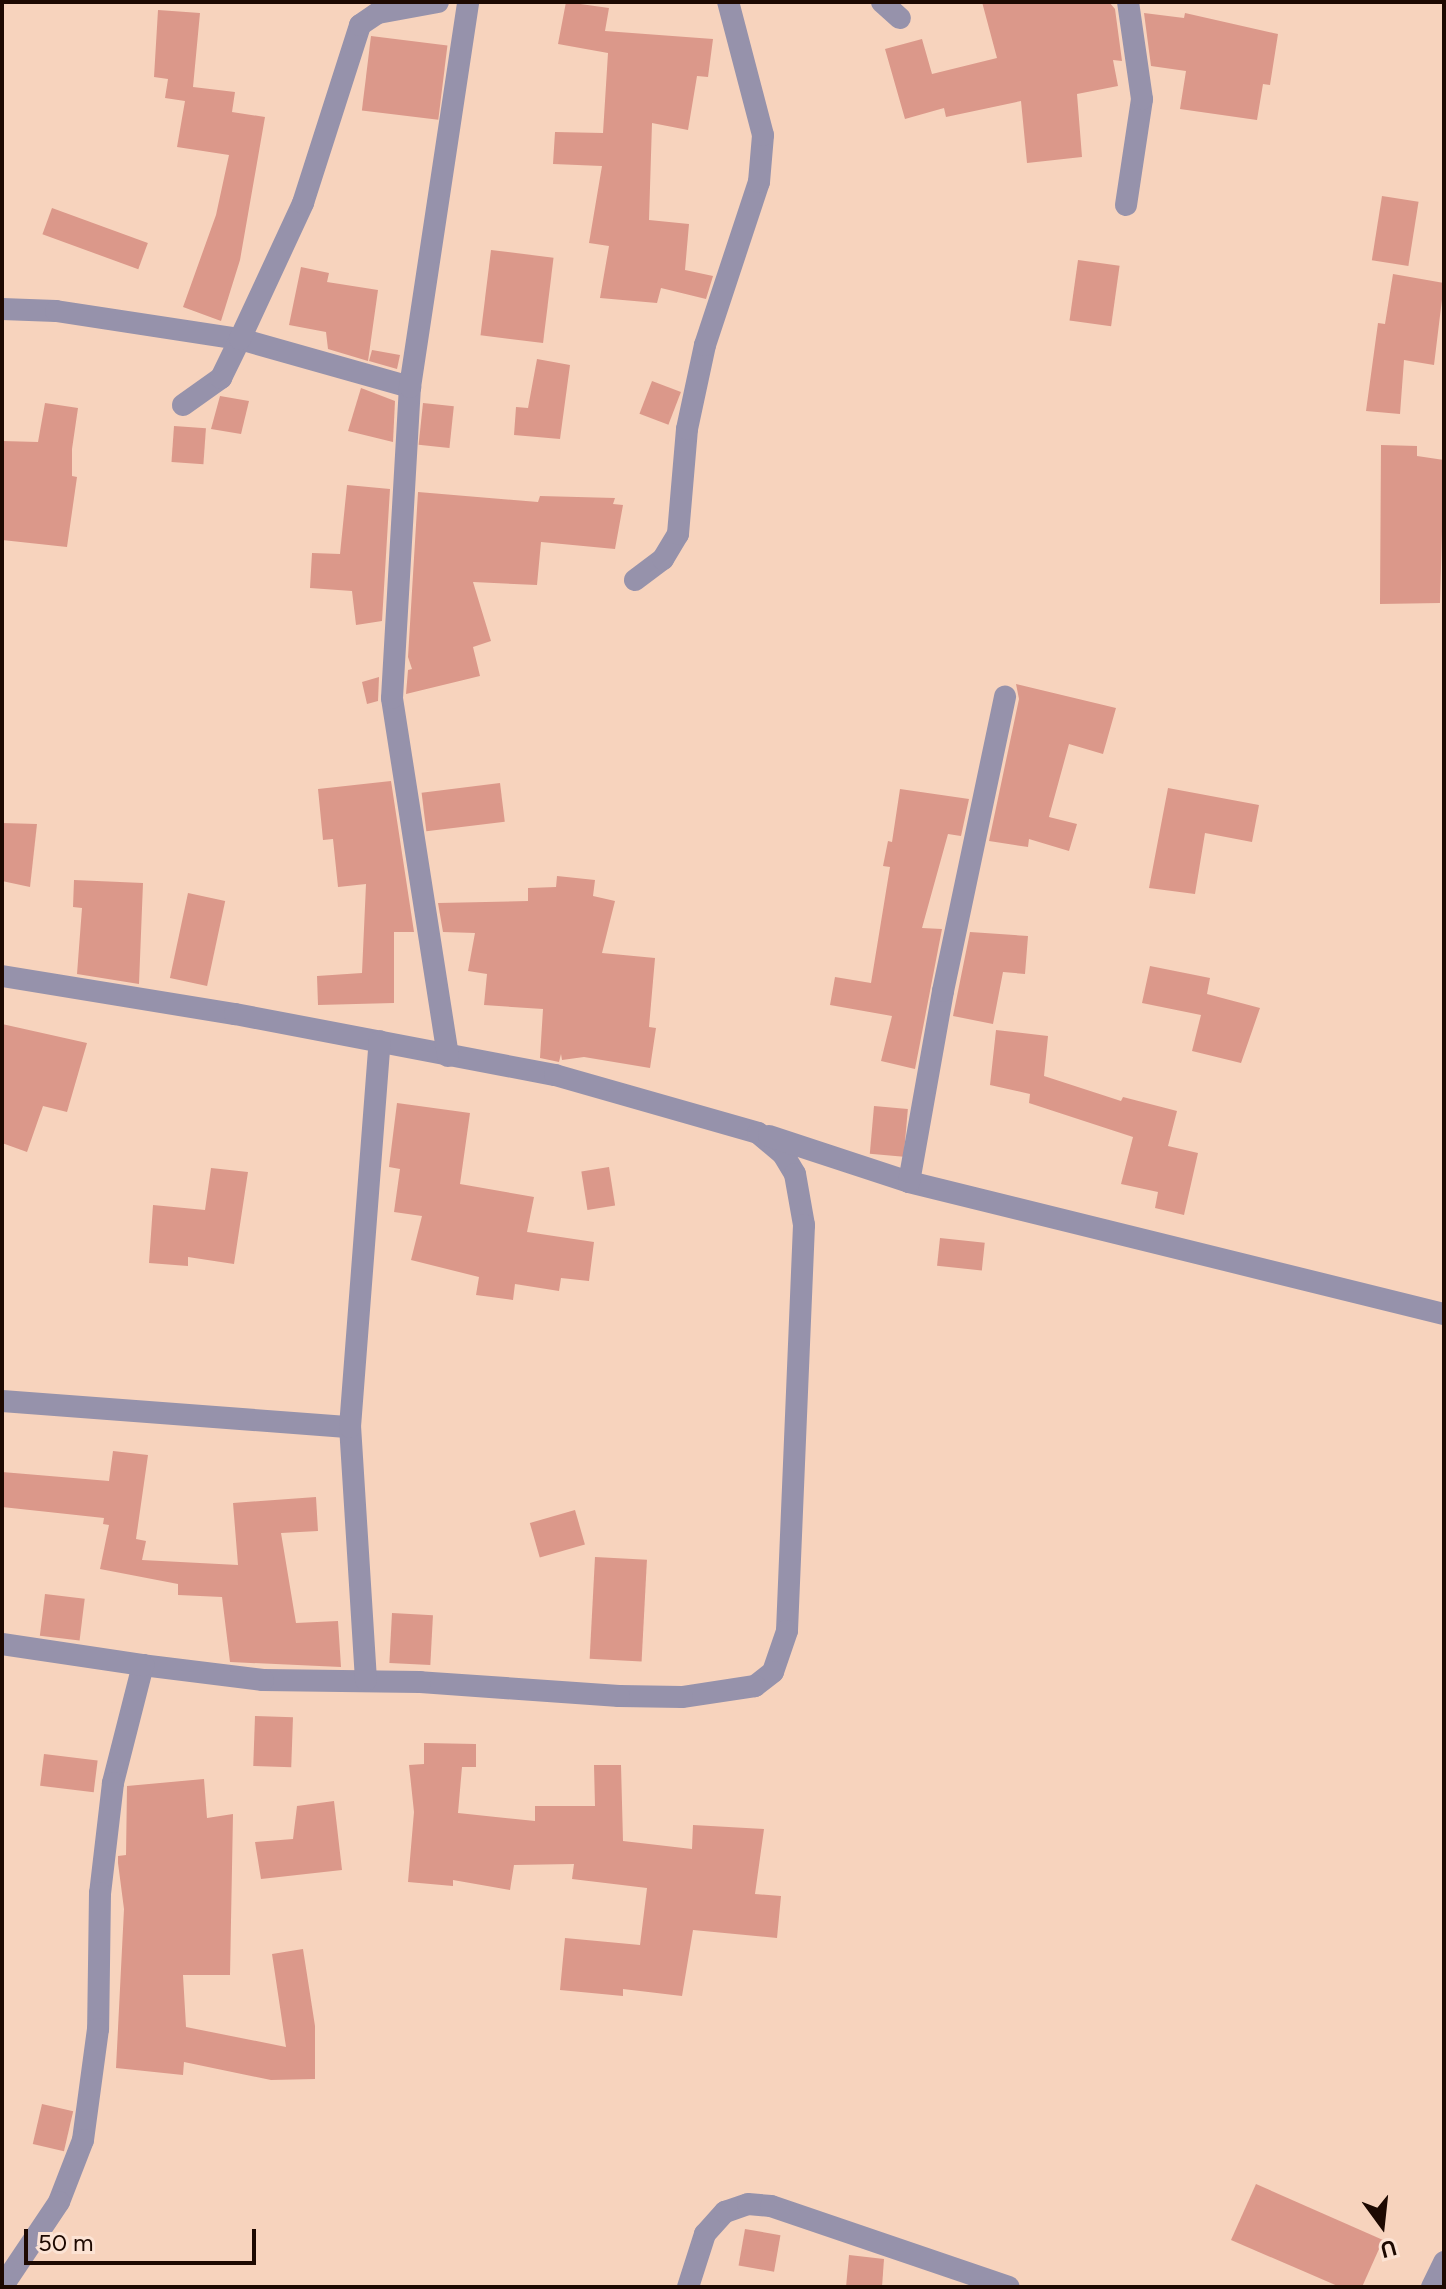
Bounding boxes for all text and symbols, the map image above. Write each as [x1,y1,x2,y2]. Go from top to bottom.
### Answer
north arrow [1342,2185,1422,2265]
scale bar [28,2213,260,2263]
text: 50 m [38,2228,94,2257]
text: U [1377,2234,1399,2264]

